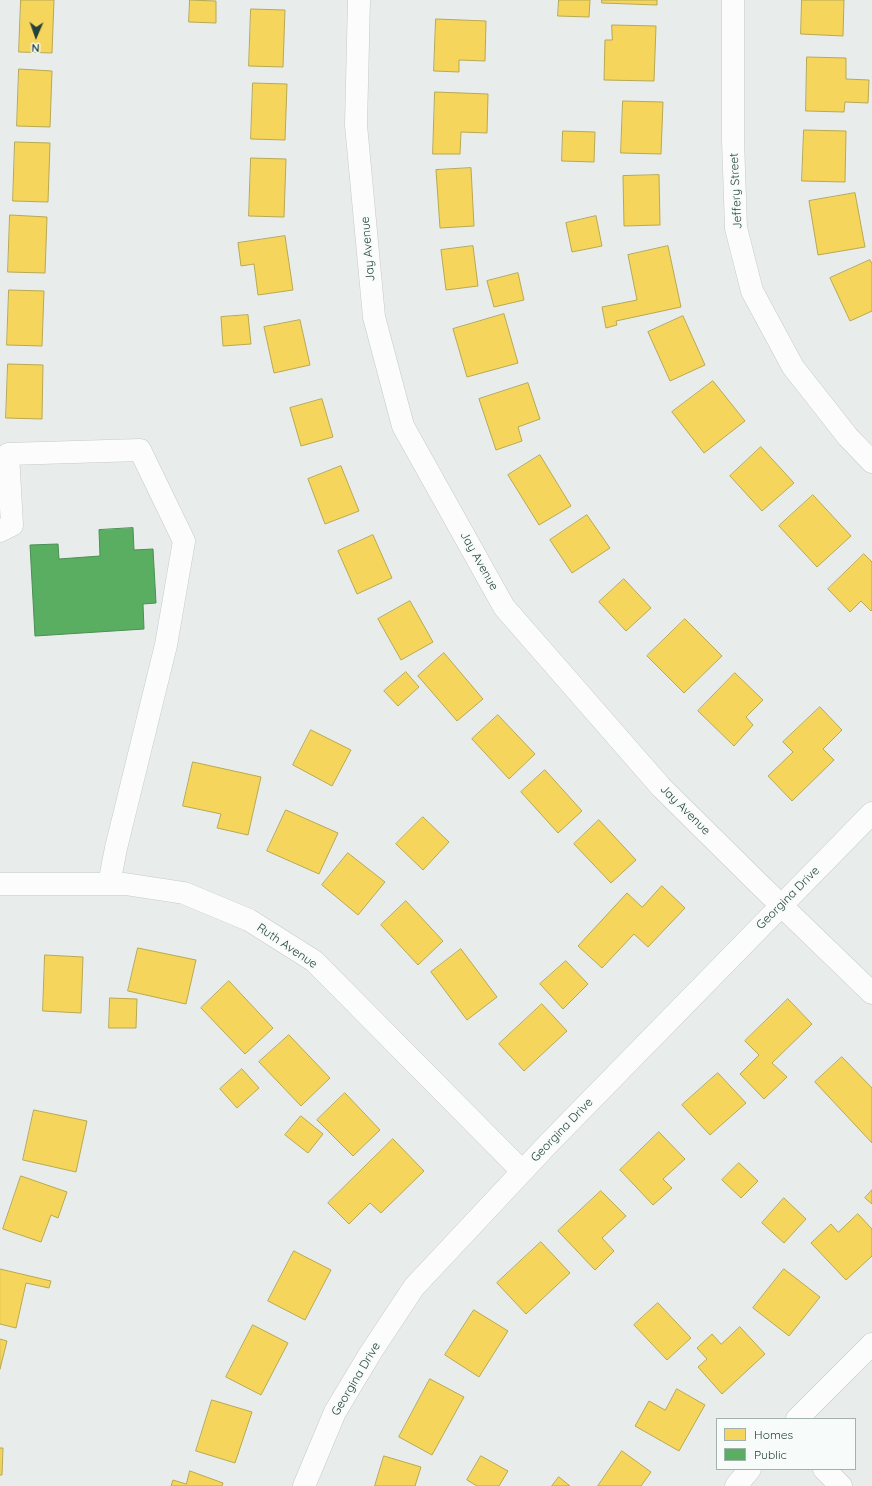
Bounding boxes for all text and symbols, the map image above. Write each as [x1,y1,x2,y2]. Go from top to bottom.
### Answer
north arrow [16,16,56,56]
text: N [31,41,40,55]
street label: Jeffery Street [727,152,745,230]
street label: Jay Avenue [358,216,378,282]
street label: Jay Avenue [457,529,501,593]
street label: Jay Avenue [657,782,713,838]
street label: Georgina Drive [753,863,823,933]
street label: Ruth Avenue [254,920,320,972]
street label: Georgina Drive [528,1095,596,1165]
street label: Georgina Drive [328,1340,384,1418]
legend [716,1418,856,1470]
text: Homes [754,1427,793,1442]
text: Public [754,1447,787,1462]

